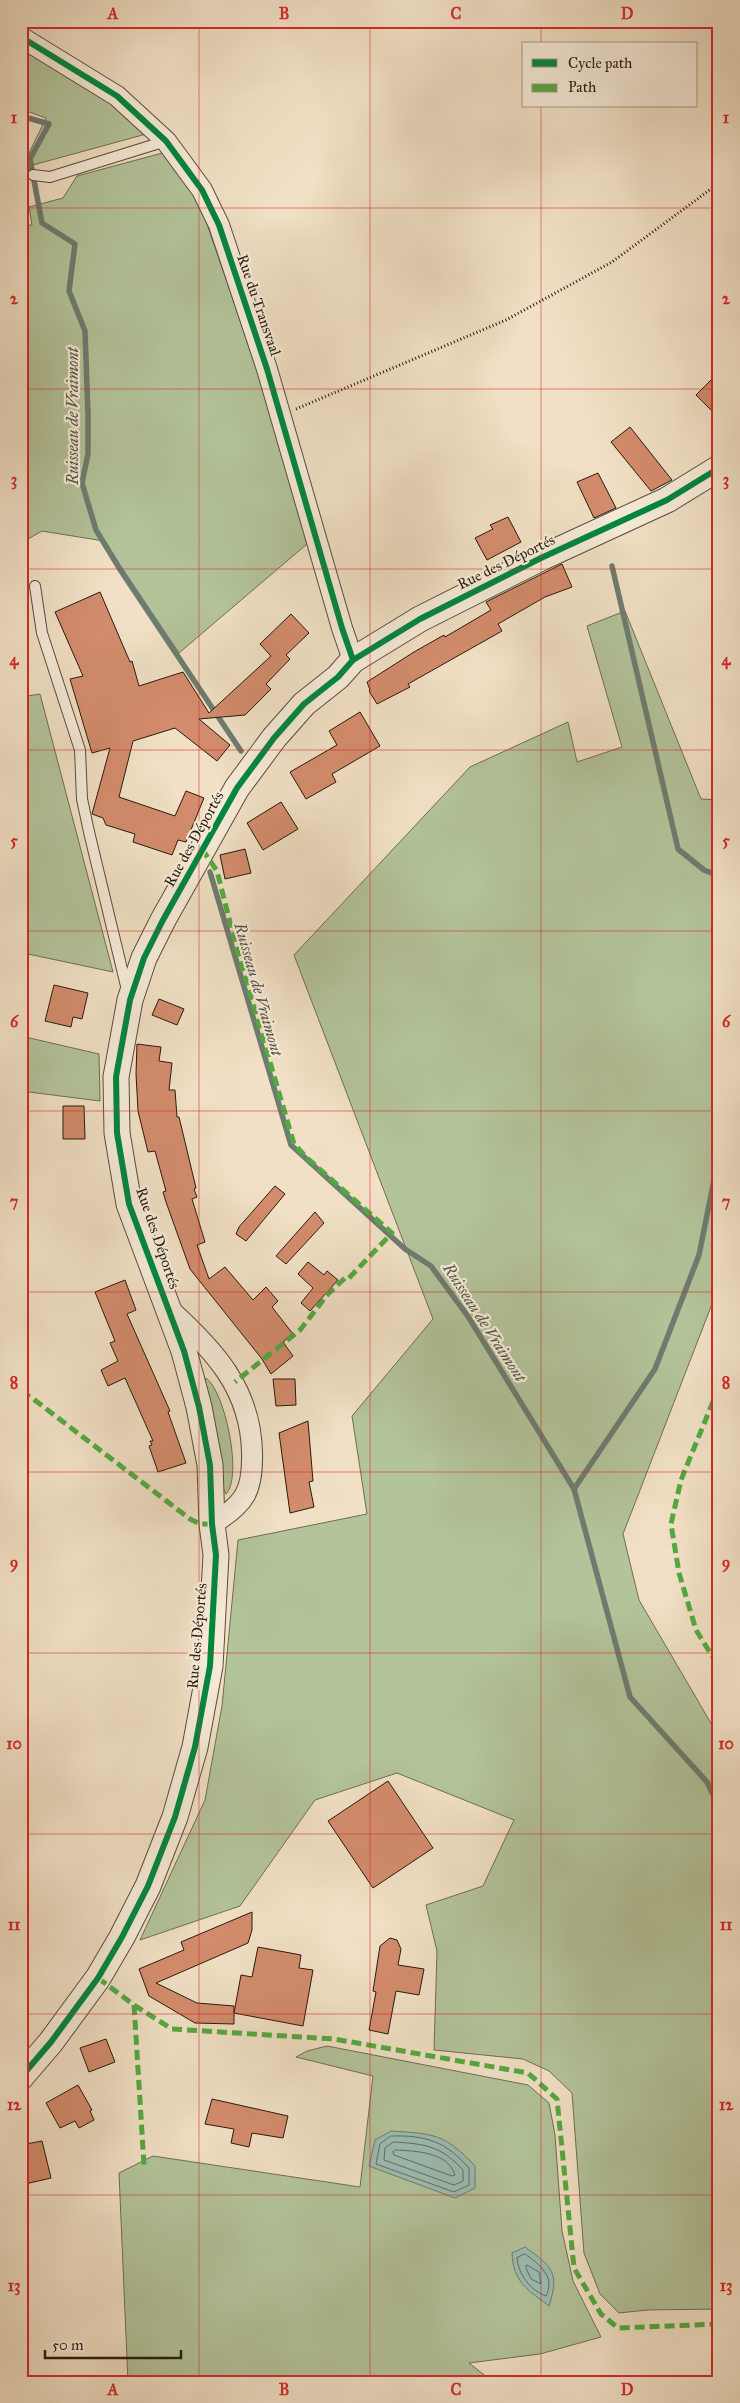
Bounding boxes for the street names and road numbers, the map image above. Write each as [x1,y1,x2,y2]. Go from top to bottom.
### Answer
street label: Rue du Transvaal [233,252,285,359]
street label: Rue des Déportés [454,531,558,593]
street label: Rue des Déportés [160,788,228,890]
street label: Rue des Déportés [132,1185,184,1291]
street label: Rue des Déportés [183,1582,211,1690]

